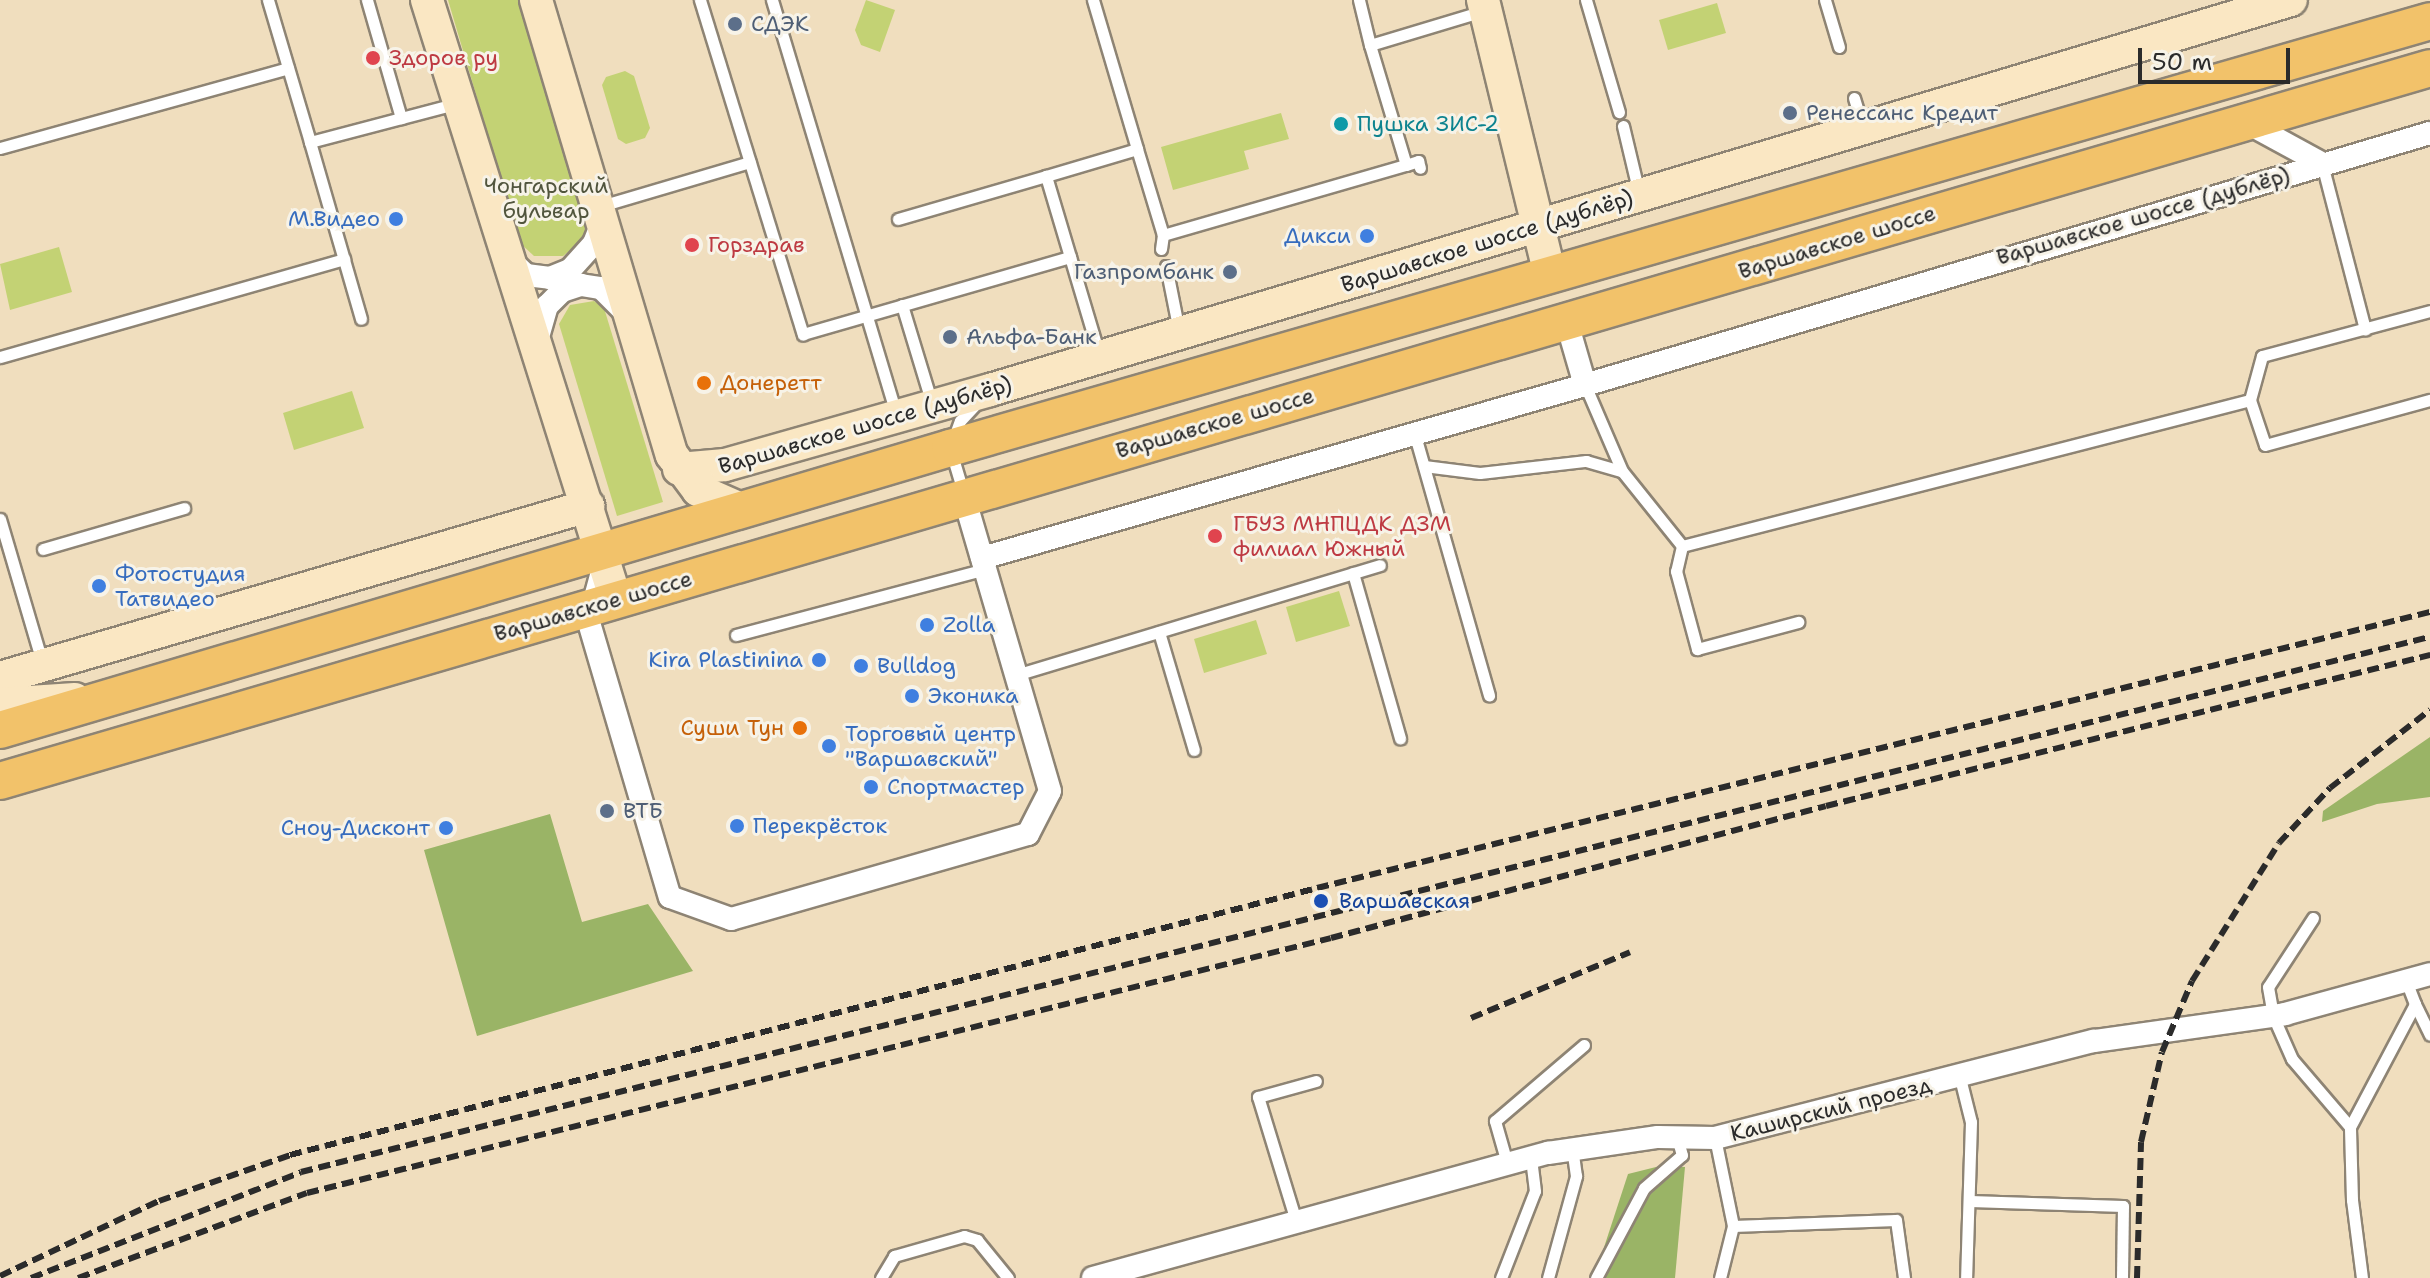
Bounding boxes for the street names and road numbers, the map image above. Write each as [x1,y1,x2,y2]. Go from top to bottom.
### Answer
street label: Варшавское шоссе (дублёр) [1993,161,2293,271]
street label: Варшавское шоссе (дублёр) [1338,184,1636,298]
street label: Варшавское шоссе [1735,199,1939,285]
street label: Варшавское шоссе (дублёр) [715,370,1015,480]
street label: Варшавское шоссе [1113,382,1317,464]
street label: Варшавское шоссе [491,565,695,647]
street label: Каширский проезд [1728,1071,1934,1147]

